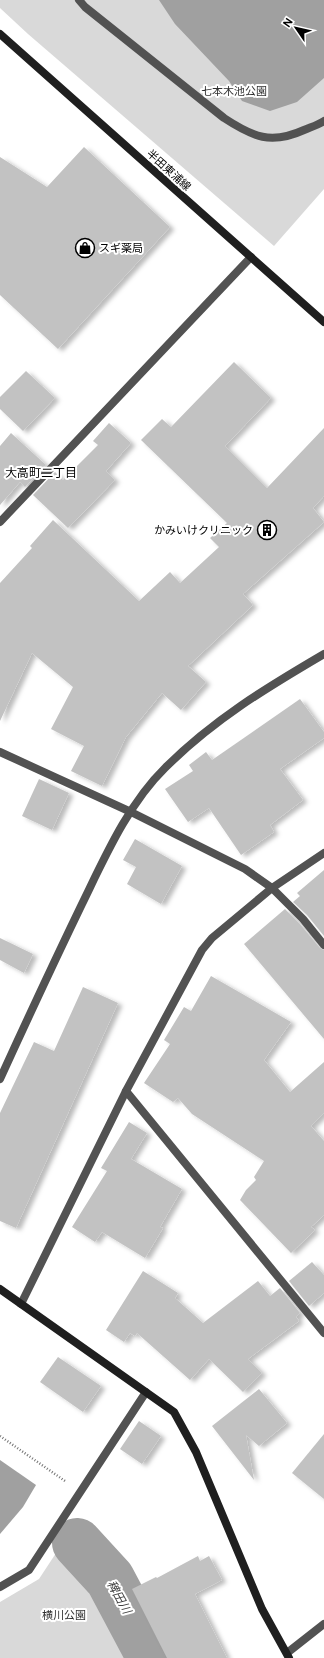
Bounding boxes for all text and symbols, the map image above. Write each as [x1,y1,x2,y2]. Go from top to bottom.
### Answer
north arrow [276,8,316,48]
text: N [280,15,296,30]
park label: 七本木池公園 [201,84,267,98]
street label: 半田東浦線 [144,146,194,194]
shop icon: スギ薬局 [74,237,96,259]
place label: スギ薬局 [99,241,143,255]
district label: 大高町二丁目 [5,465,77,481]
building icon: かみいけクリニック [256,519,278,541]
place label: かみいけクリニック [154,523,253,537]
water label: 稗田川 [103,1577,136,1618]
park label: 横川公園 [42,1608,86,1622]

